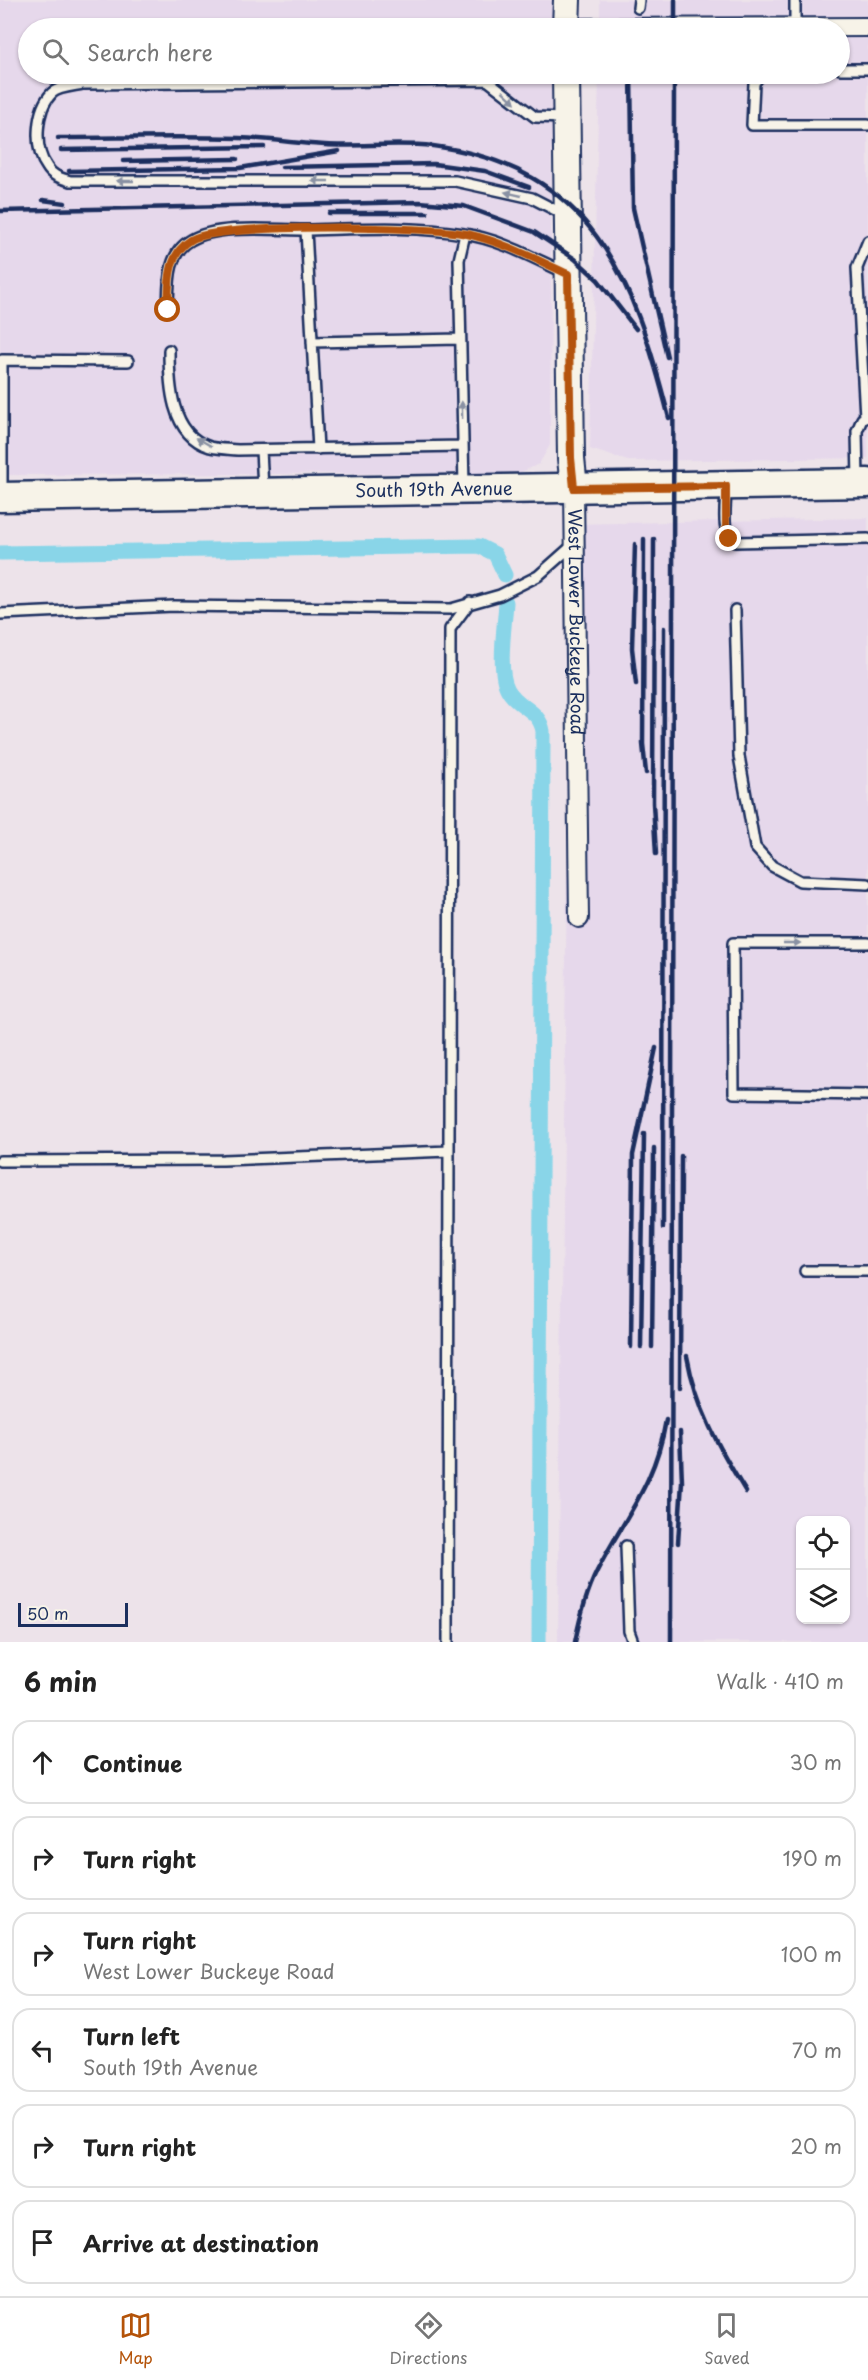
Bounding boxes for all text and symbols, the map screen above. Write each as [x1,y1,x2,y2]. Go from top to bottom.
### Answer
search box [18,18,850,84]
icon: search [39,35,72,68]
text: Search here [87,35,213,68]
one-way arrow [502,90,517,104]
one-way arrow [115,176,134,186]
one-way arrow [310,176,329,186]
one-way arrow [504,189,523,199]
route start [154,296,180,322]
one-way arrow [457,400,467,419]
one-way arrow [195,437,212,447]
street label: South 19th Avenue [355,474,513,503]
street label: West Lower Buckeye Road [562,509,592,735]
route end [715,525,741,551]
one-way arrow [782,938,801,948]
map controls [796,1516,850,1624]
button: locate [796,1516,850,1570]
button: layers [796,1570,850,1624]
scale bar [18,1600,128,1628]
text: 50 m [27,1601,68,1625]
text: 6 min [24,1662,97,1701]
text: Walk · 410 m [716,1666,844,1696]
icon: ahead [26,1746,59,1779]
text: Continue [83,1746,182,1779]
text: 30 m [789,1747,842,1777]
icon: right [26,1842,59,1875]
text: Turn right [83,1842,196,1875]
text: 190 m [783,1843,842,1873]
text: Turn right [83,1923,196,1956]
icon: right [26,1938,59,1971]
text: 100 m [781,1939,842,1969]
text: West Lower Buckeye Road [83,1956,335,1986]
text: Turn left [83,2019,180,2052]
icon: left [26,2034,59,2067]
text: 70 m [792,2035,842,2065]
text: South 19th Avenue [83,2052,258,2082]
icon: right [26,2130,59,2163]
text: Turn right [83,2130,196,2163]
text: 20 m [790,2131,842,2161]
icon: arrive [26,2226,59,2259]
text: Arrive at destination [83,2226,319,2259]
tab: Map [118,2309,153,2369]
tab: Directions [389,2309,467,2369]
tab: Saved [704,2309,750,2369]

